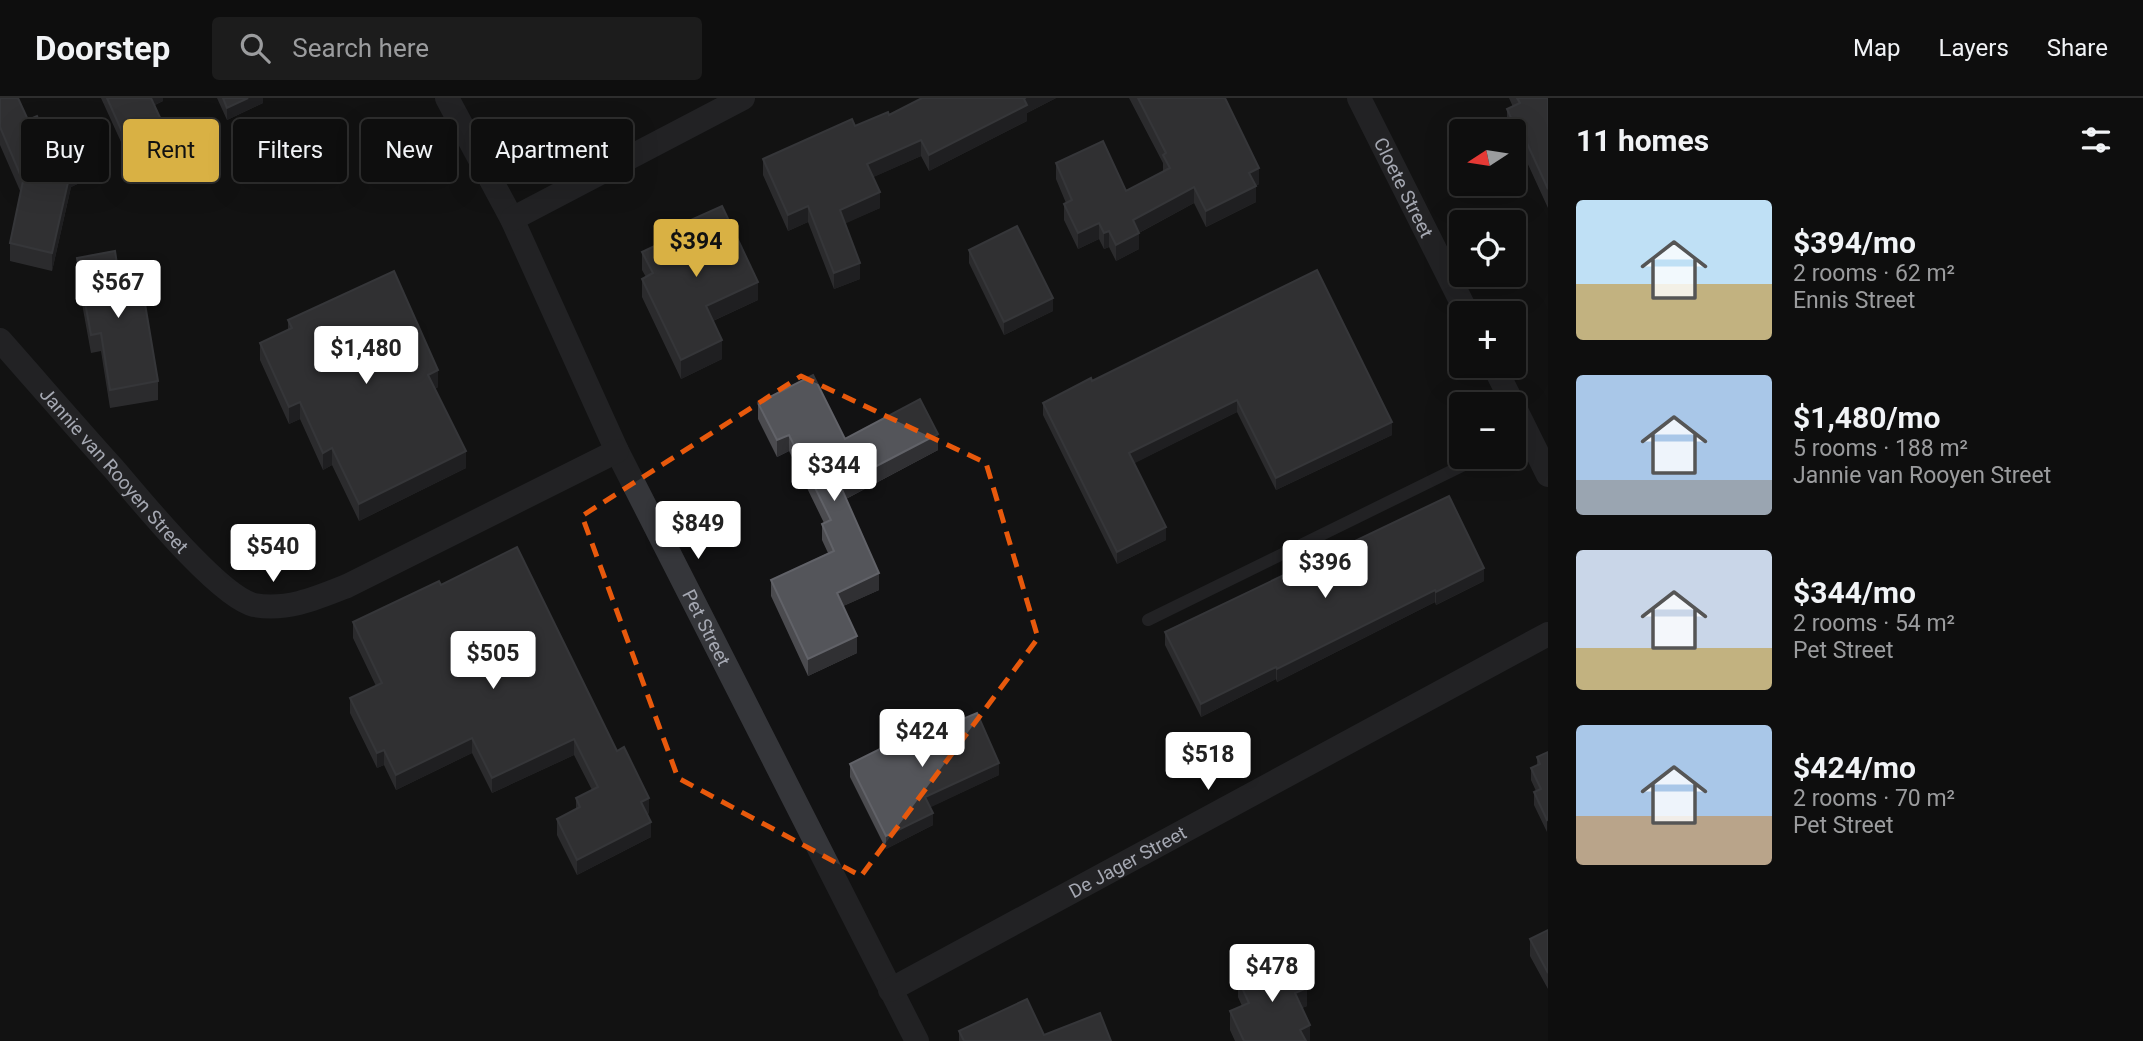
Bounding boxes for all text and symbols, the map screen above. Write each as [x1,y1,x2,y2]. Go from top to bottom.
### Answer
search box [212,17,702,80]
text: Doorstep [35,29,170,68]
icon: search [236,29,274,67]
text: Search here [292,33,429,63]
text: Map [1853,34,1901,62]
text: Layers [1939,34,2009,62]
text: Share [2047,34,2108,62]
chip: Buy [21,119,109,182]
chip: Rent [123,119,219,182]
chip: Filters [233,119,347,182]
chip: New [361,119,457,182]
chip: Apartment [471,119,633,182]
north arrow [1449,119,1526,196]
map controls [1449,119,1526,469]
icon: filters [2077,121,2115,159]
text: 11 homes [1576,123,1709,158]
street label: Cloete Street [1369,133,1439,241]
button: locate [1449,210,1526,287]
pin: $394 [655,220,737,279]
text: $394/mo [1793,225,1916,260]
text: $394 [670,228,722,255]
icon: home [1632,228,1716,312]
pin: $567 [77,260,159,320]
text: 2 rooms · 62 m² [1793,260,1955,287]
text: $567 [92,269,144,296]
text: Ennis Street [1793,287,1915,314]
button: + [1449,301,1526,378]
pin: $1,480 [309,327,423,386]
text: $1,480 [330,335,402,362]
street label: Jannie van Rooyen Street [35,382,193,558]
button: − [1449,392,1526,469]
text: $1,480/mo [1793,400,1941,435]
icon: home [1632,403,1716,487]
text: 5 rooms · 188 m² [1793,435,1968,462]
pin: $344 [793,444,875,503]
text: $344 [808,452,860,479]
text: Jannie van Rooyen Street [1793,462,2051,489]
pin: $849 [657,502,739,561]
text: $849 [672,510,724,537]
pin: $540 [232,524,314,584]
text: $540 [247,533,299,560]
pin: $396 [1284,540,1366,600]
text: $396 [1299,549,1351,576]
text: $344/mo [1793,575,1916,610]
icon: home [1632,578,1716,662]
street label: Pet Street [678,585,736,670]
text: 2 rooms · 54 m² [1793,610,1955,637]
pin: $505 [452,632,534,691]
text: Pet Street [1793,637,1893,664]
text: $505 [467,640,519,667]
pin: $424 [881,710,963,769]
text: $424 [896,718,948,745]
pin: $518 [1167,732,1249,792]
text: $518 [1182,741,1234,768]
text: $424/mo [1793,750,1916,785]
icon: home [1632,753,1716,837]
text: 2 rooms · 70 m² [1793,785,1955,812]
text: Pet Street [1793,812,1893,839]
street label: De Jager Street [1065,820,1190,903]
pin: $478 [1231,944,1313,1004]
text: $478 [1246,953,1298,980]

